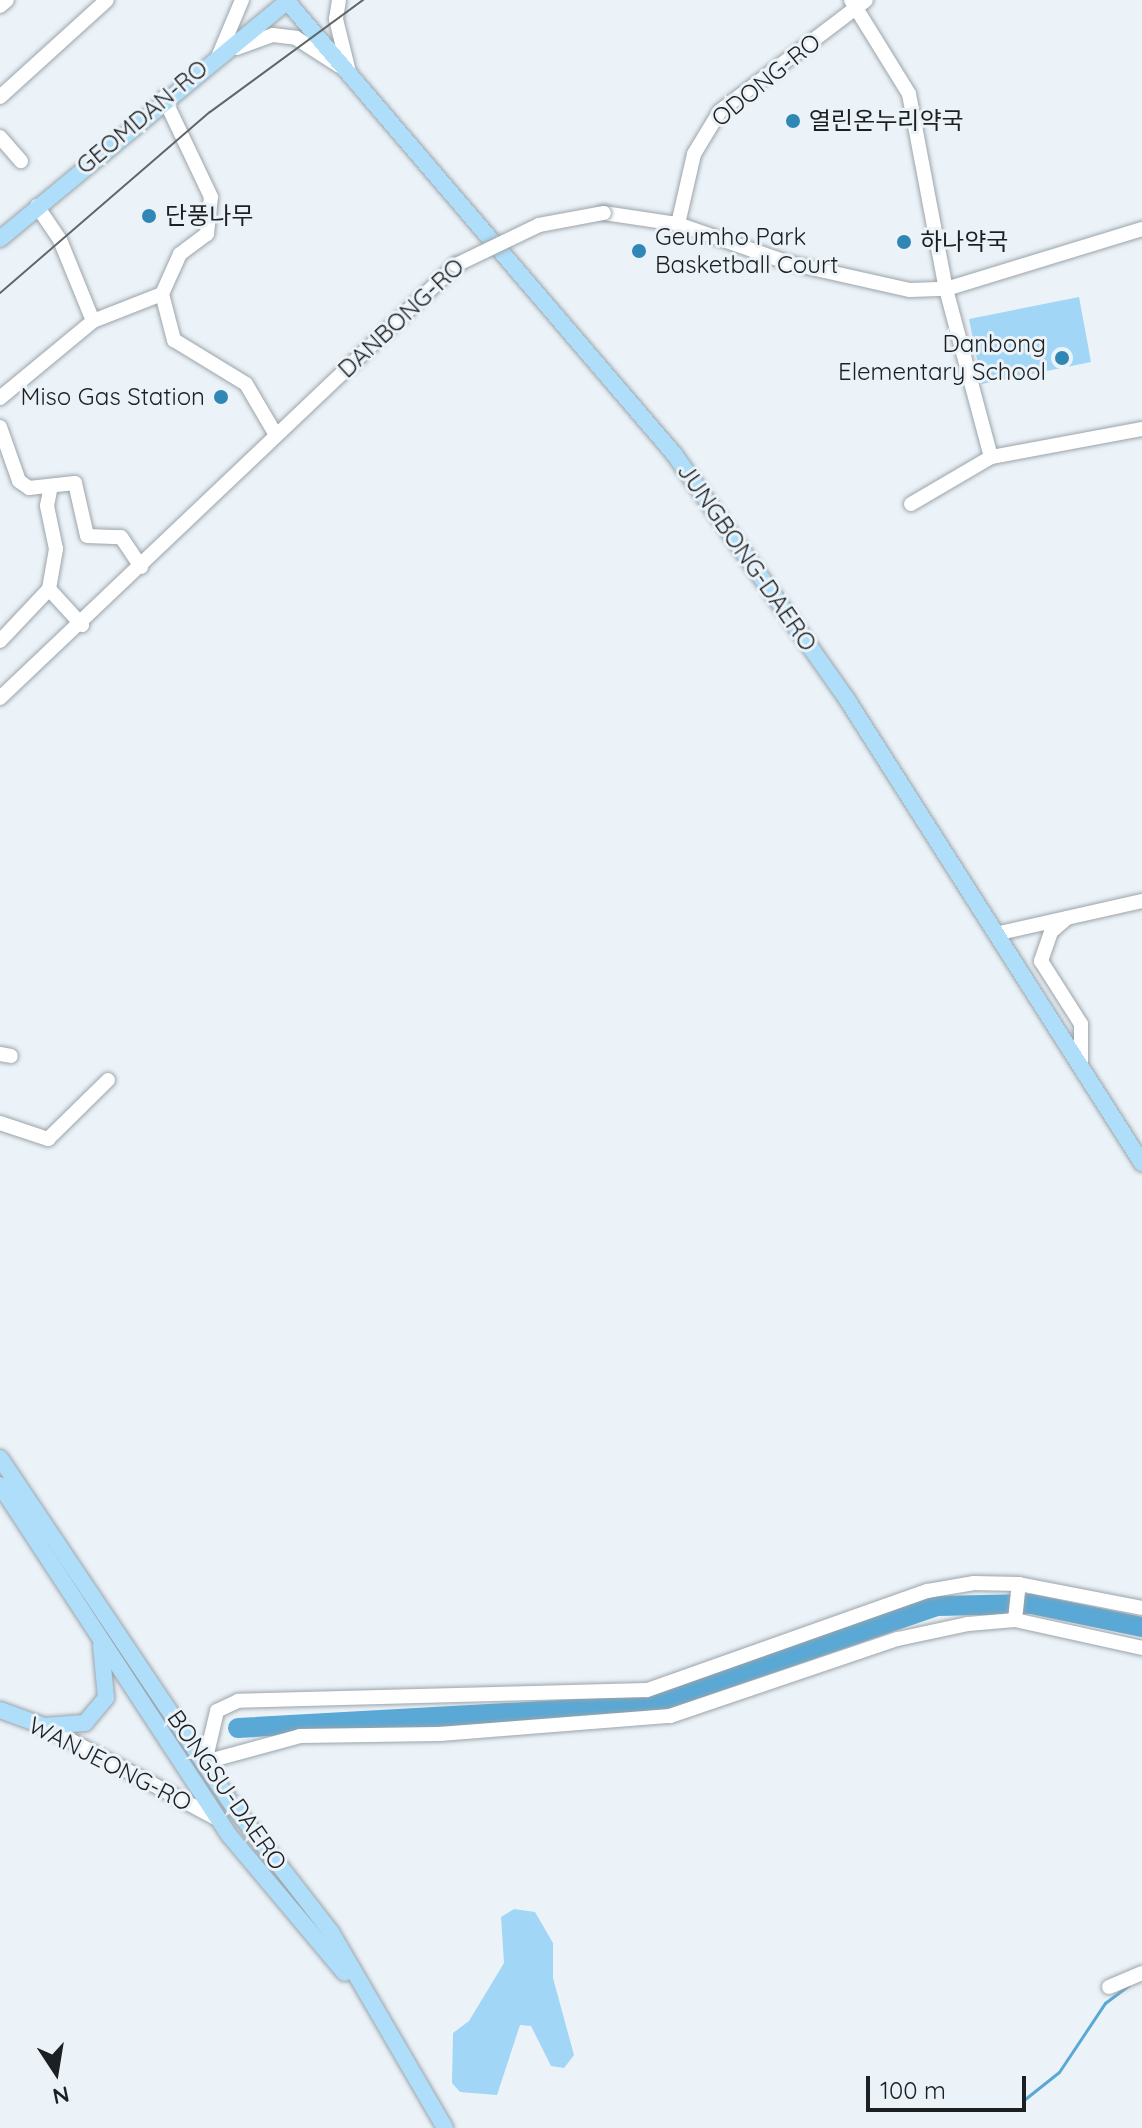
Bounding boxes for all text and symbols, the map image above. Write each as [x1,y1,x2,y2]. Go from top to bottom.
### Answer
street label: ODONG-RO [706,27,826,133]
street label: GEOMDAN-RO [71,54,213,180]
place label: 열린온누리약국 [809,107,964,135]
marker: 열린온누리약국 [784,112,802,130]
place label: 단풍나무 [165,202,253,230]
marker: 단풍나무 [140,207,158,225]
place label: Geumho Park Basketball Court [655,223,838,279]
place label: 하나약국 [920,228,1008,256]
marker: 하나약국 [895,233,913,251]
marker: Geumho Park Basketball Court [630,242,648,260]
street label: DANBONG-RO [332,252,470,384]
place label: Danbong Elementary School [838,330,1046,386]
marker: Danbong Elementary School [1053,349,1071,367]
place label: Miso Gas Station [21,383,205,411]
marker: Miso Gas Station [212,388,230,406]
street label: JUNGBONG-DAERO [671,457,823,657]
street label: BONGSU-DAERO [161,1704,293,1876]
street label: WANJEONG-RO [24,1711,196,1817]
north arrow [16,2032,96,2112]
scale bar [870,2060,1030,2110]
text: 100 m [880,2075,946,2105]
text: N [50,2080,72,2111]

